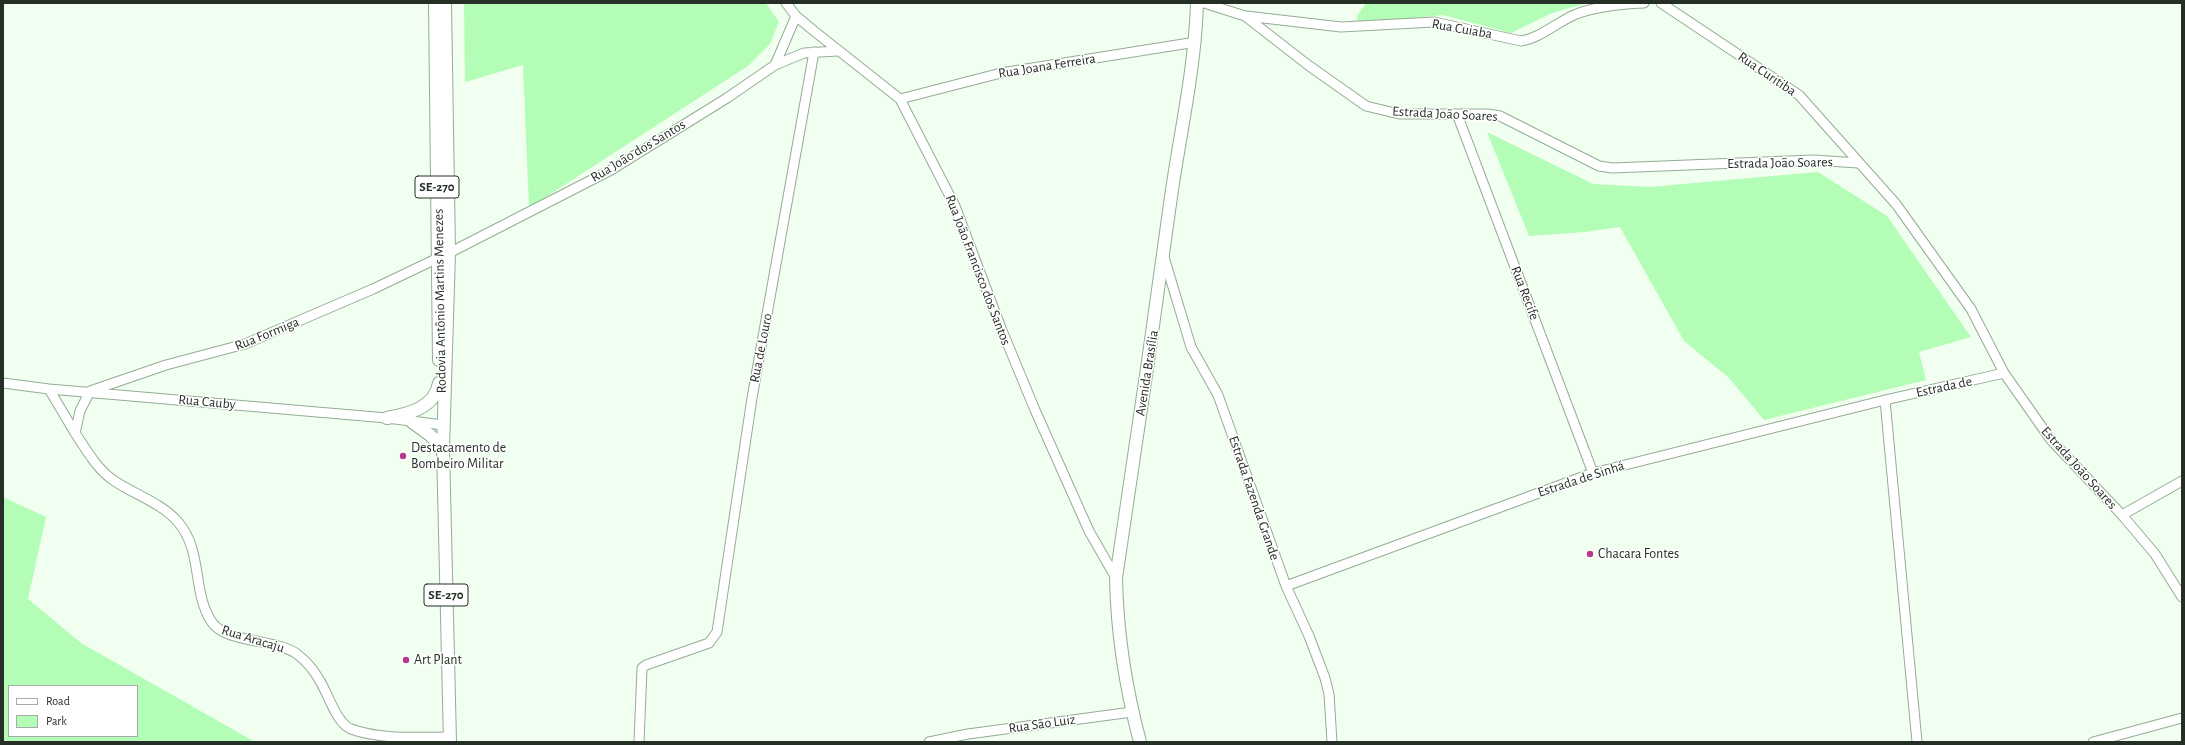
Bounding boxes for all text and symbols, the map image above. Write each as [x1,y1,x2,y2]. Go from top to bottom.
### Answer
street label: Rua Cuiaba [1430,15,1494,43]
street label: Rua Curitiba [1735,48,1799,100]
street label: Rua Joana Ferreira [997,50,1097,82]
street label: Estrada João Soares [1392,103,1498,125]
street label: Rua João dos Santos [587,116,689,186]
street label: Estrada João Soares [1727,154,1833,172]
road number: SE-270 [415,176,459,198]
street label: Rua João Francisco dos Santos [942,192,1014,348]
street label: Rodovia Antônio Martins Menezes [430,209,450,393]
street label: Rua Recife [1507,264,1543,322]
street label: Rua de Louro [746,312,776,384]
street label: Rua Formiga [232,313,302,355]
street label: Avenida Brasília [1132,329,1162,417]
street label: Estrada de [1914,373,1974,401]
street label: Rua Cauby [178,391,236,413]
street label: Estrada João Soares [2037,423,2121,513]
street label: Estrada Fazenda Grande [1225,434,1283,562]
place label: Destacamento de Bombeiro Militar [411,440,506,472]
marker: Destacamento de Bombeiro Militar [398,451,408,461]
street label: Estrada de Sinhá [1535,457,1627,501]
place label: Chacara Fontes [1598,546,1679,562]
marker: Chacara Fontes [1585,549,1595,559]
road number: SE-270 [424,584,468,606]
street label: Rua Aracaju [220,621,286,657]
place label: Art Plant [414,652,462,668]
marker: Art Plant [401,655,411,665]
legend [8,685,138,737]
text: Road [46,695,70,707]
street label: Rua São Luiz [1007,711,1077,737]
text: Park [46,715,67,727]

